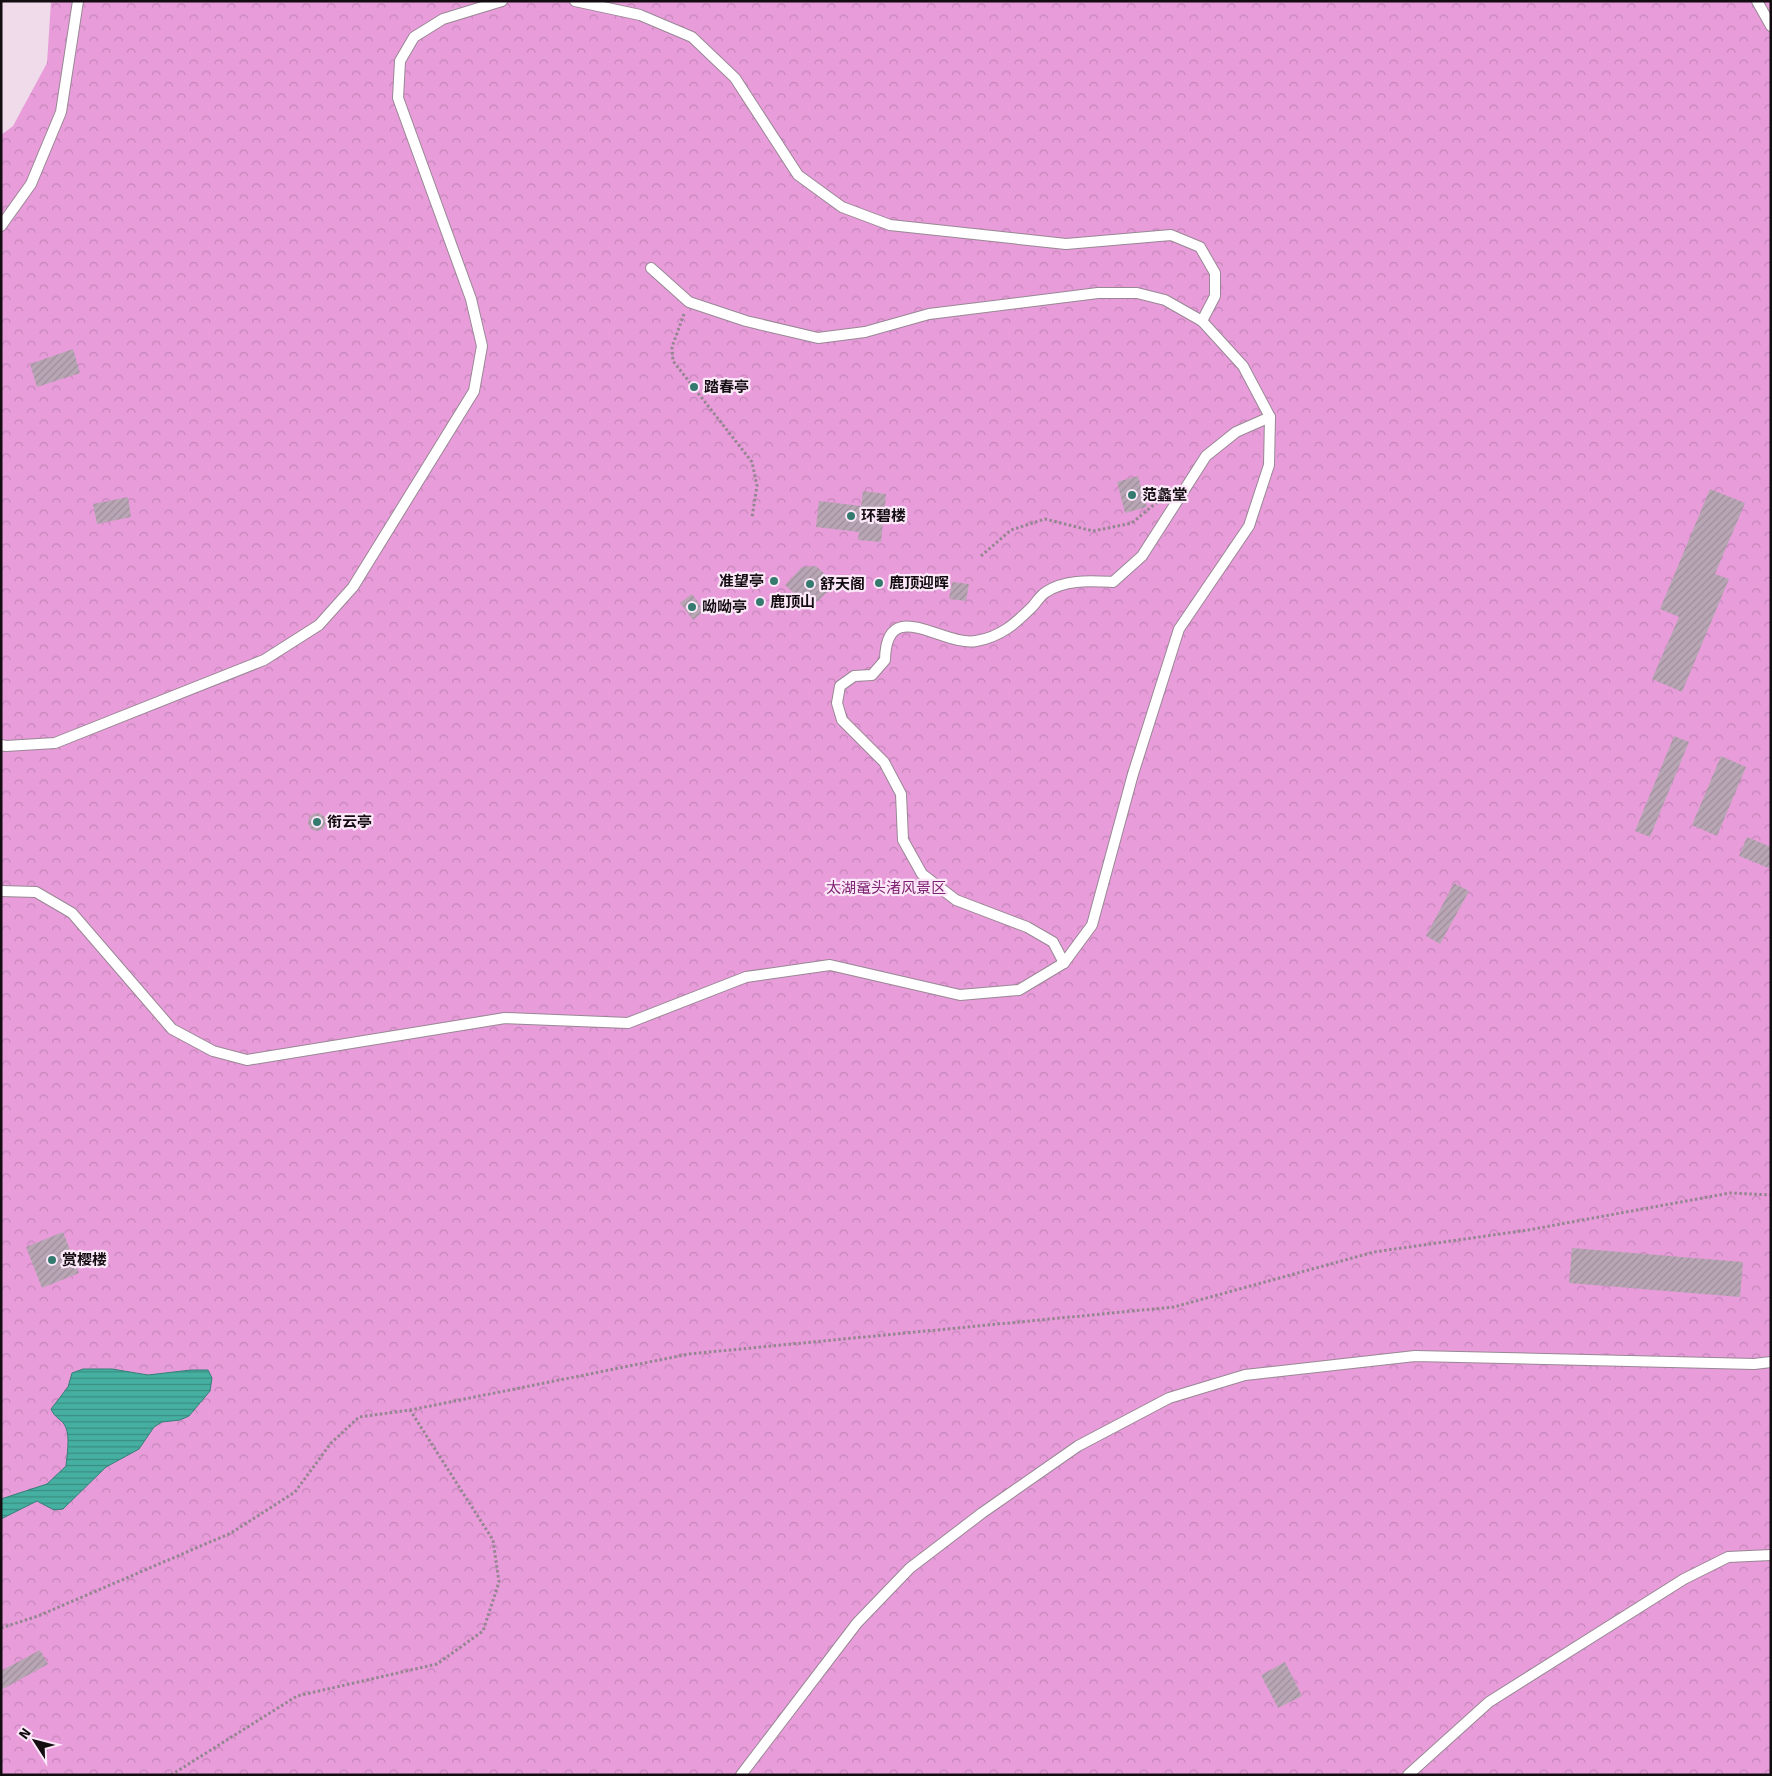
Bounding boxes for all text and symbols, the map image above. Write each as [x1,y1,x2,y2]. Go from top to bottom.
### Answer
place label: 踏春亭 [704,378,749,396]
marker: 踏春亭 [688,381,700,393]
place label: 范蠡堂 [1142,486,1187,504]
marker: 范蠡堂 [1126,489,1138,501]
place label: 环碧楼 [861,507,906,525]
marker: 环碧楼 [845,510,857,522]
place label: 准望亭 [719,572,764,590]
place label: 鹿顶迎晖 [889,574,949,592]
marker: 准望亭 [768,575,780,587]
place label: 舒天阁 [820,575,865,593]
marker: 鹿顶迎晖 [873,577,885,589]
marker: 舒天阁 [804,578,816,590]
place label: 鹿顶山 [770,593,815,611]
marker: 鹿顶山 [754,596,766,608]
place label: 呦呦亭 [702,598,747,616]
marker: 呦呦亭 [686,601,698,613]
place label: 衔云亭 [327,813,372,831]
marker: 衔云亭 [311,816,323,828]
park label: 太湖鼋头渚风景区 [826,879,946,897]
place label: 赏樱楼 [62,1251,107,1269]
marker: 赏樱楼 [46,1254,58,1266]
north arrow [10,1716,60,1766]
text: N [15,1725,35,1743]

